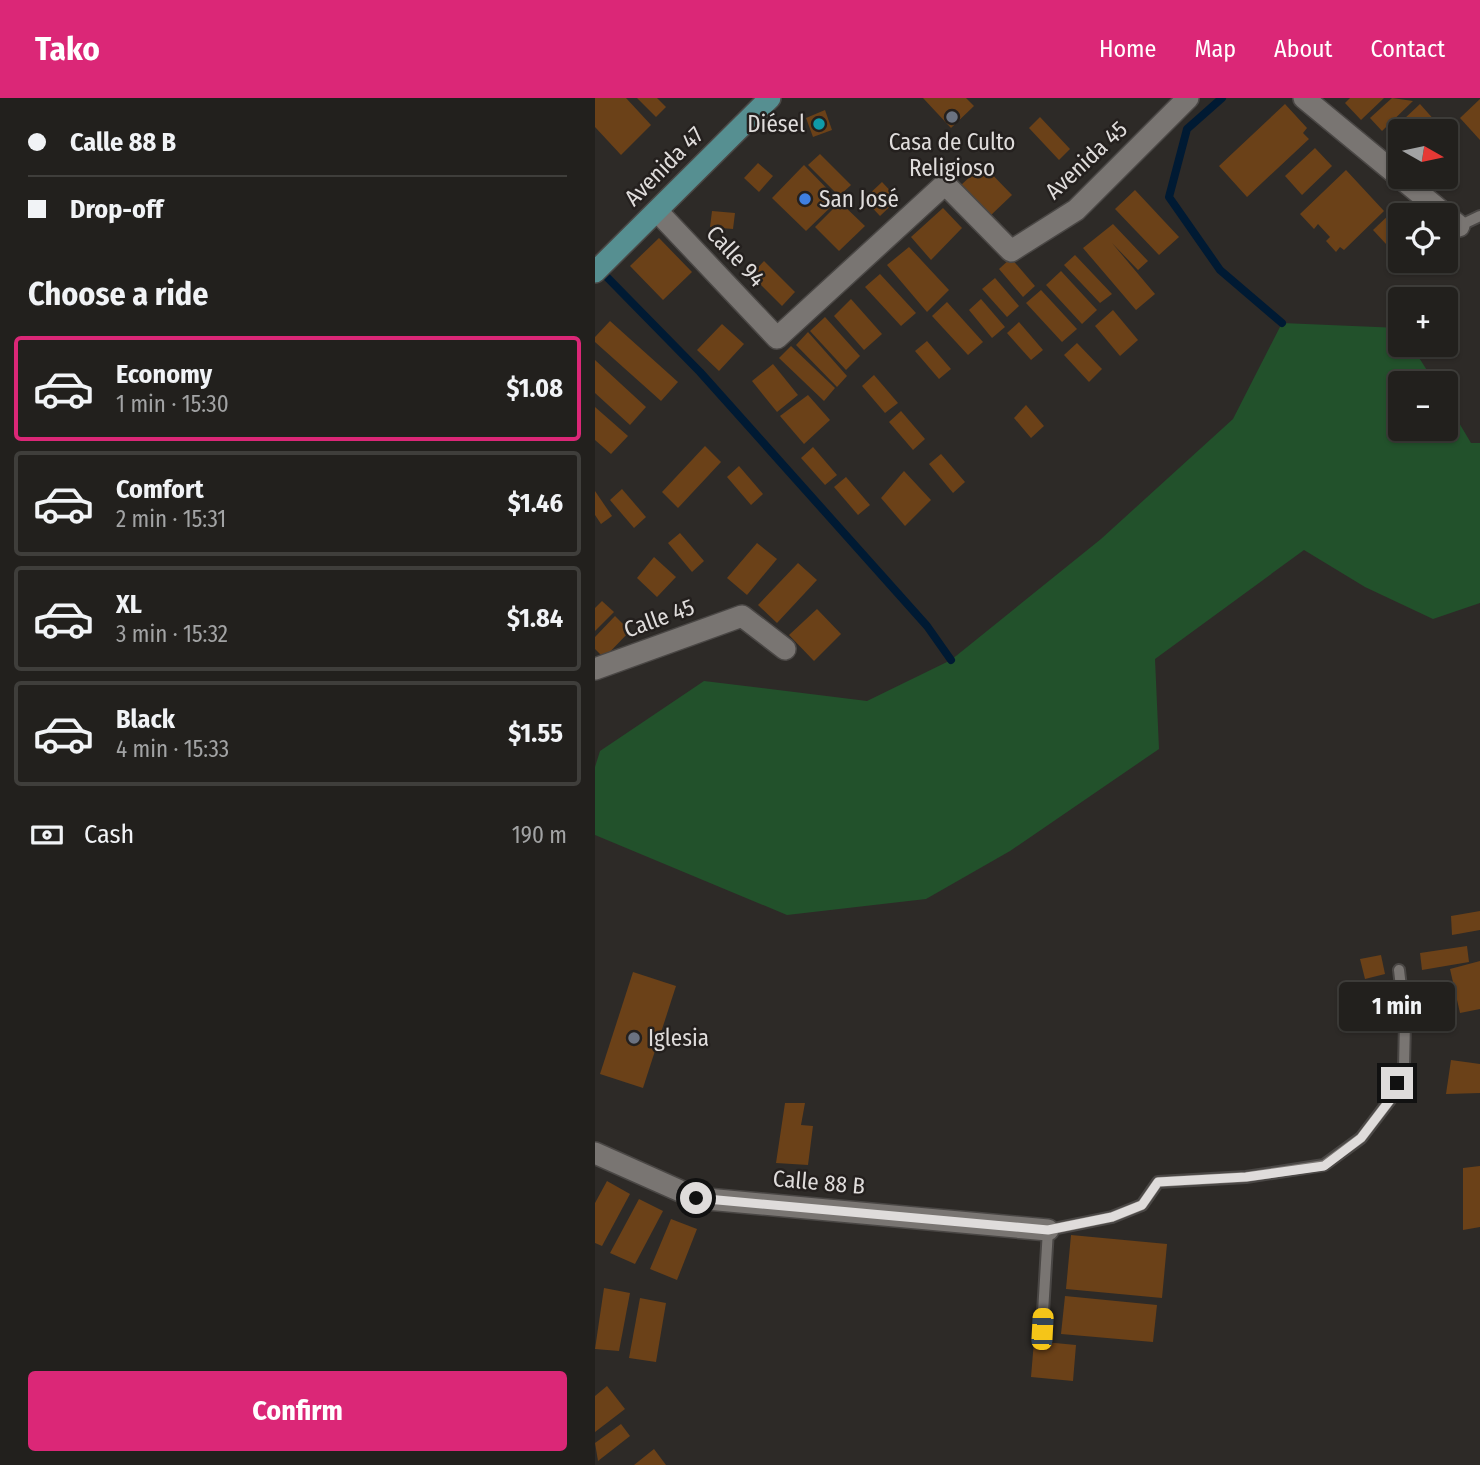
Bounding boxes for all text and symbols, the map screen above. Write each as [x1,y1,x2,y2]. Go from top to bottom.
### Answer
text: Tako [35,29,100,69]
text: Home [1099,35,1156,63]
text: Map [1194,35,1236,63]
text: About [1274,35,1332,63]
text: Contact [1370,35,1445,63]
marker: Casa de Culto Religioso [944,109,960,125]
place label: Diésel [747,110,805,138]
street label: Avenida 45 [1039,115,1133,205]
marker: Diésel [811,116,827,132]
north arrow [1388,119,1458,189]
map controls [1388,119,1458,441]
street label: Avenida 47 [619,121,709,211]
text: Calle 88 B [70,127,176,158]
place label: Casa de Culto Religioso [889,128,1015,182]
place label: San José [819,185,899,213]
marker: San José [797,191,813,207]
text: Drop-off [70,194,163,225]
button: locate [1388,203,1458,273]
street label: Calle 94 [701,220,771,292]
text: Choose a ride [28,275,209,313]
button: + [1388,287,1458,357]
icon: car [32,357,95,420]
text: Economy [116,359,212,390]
button: − [1388,371,1458,441]
text: $1.08 [506,373,563,404]
text: 1 min · 15:30 [116,390,229,418]
icon: car [32,472,95,535]
text: Comfort [116,474,204,505]
text: $1.46 [508,488,563,519]
text: 2 min · 15:31 [116,505,226,533]
icon: car [32,587,95,650]
text: XL [116,589,142,620]
street label: Calle 45 [620,592,698,644]
text: $1.84 [507,603,563,634]
text: 3 min · 15:32 [116,620,228,648]
icon: car [32,702,95,765]
text: Black [116,704,175,735]
text: $1.55 [508,718,563,749]
text: 4 min · 15:33 [116,735,229,763]
icon: cash [28,816,66,854]
text: Cash [84,819,134,850]
text: 190 m [512,821,567,849]
callout: 1 min [1339,982,1455,1030]
text: 1 min [1372,992,1422,1020]
place label: Iglesia [648,1024,709,1052]
marker: Iglesia [626,1030,642,1046]
route end [1381,1067,1413,1099]
street label: Calle 88 B [772,1164,866,1200]
route start [680,1182,712,1214]
car [1031,1307,1054,1351]
button: Confirm [28,1371,567,1451]

